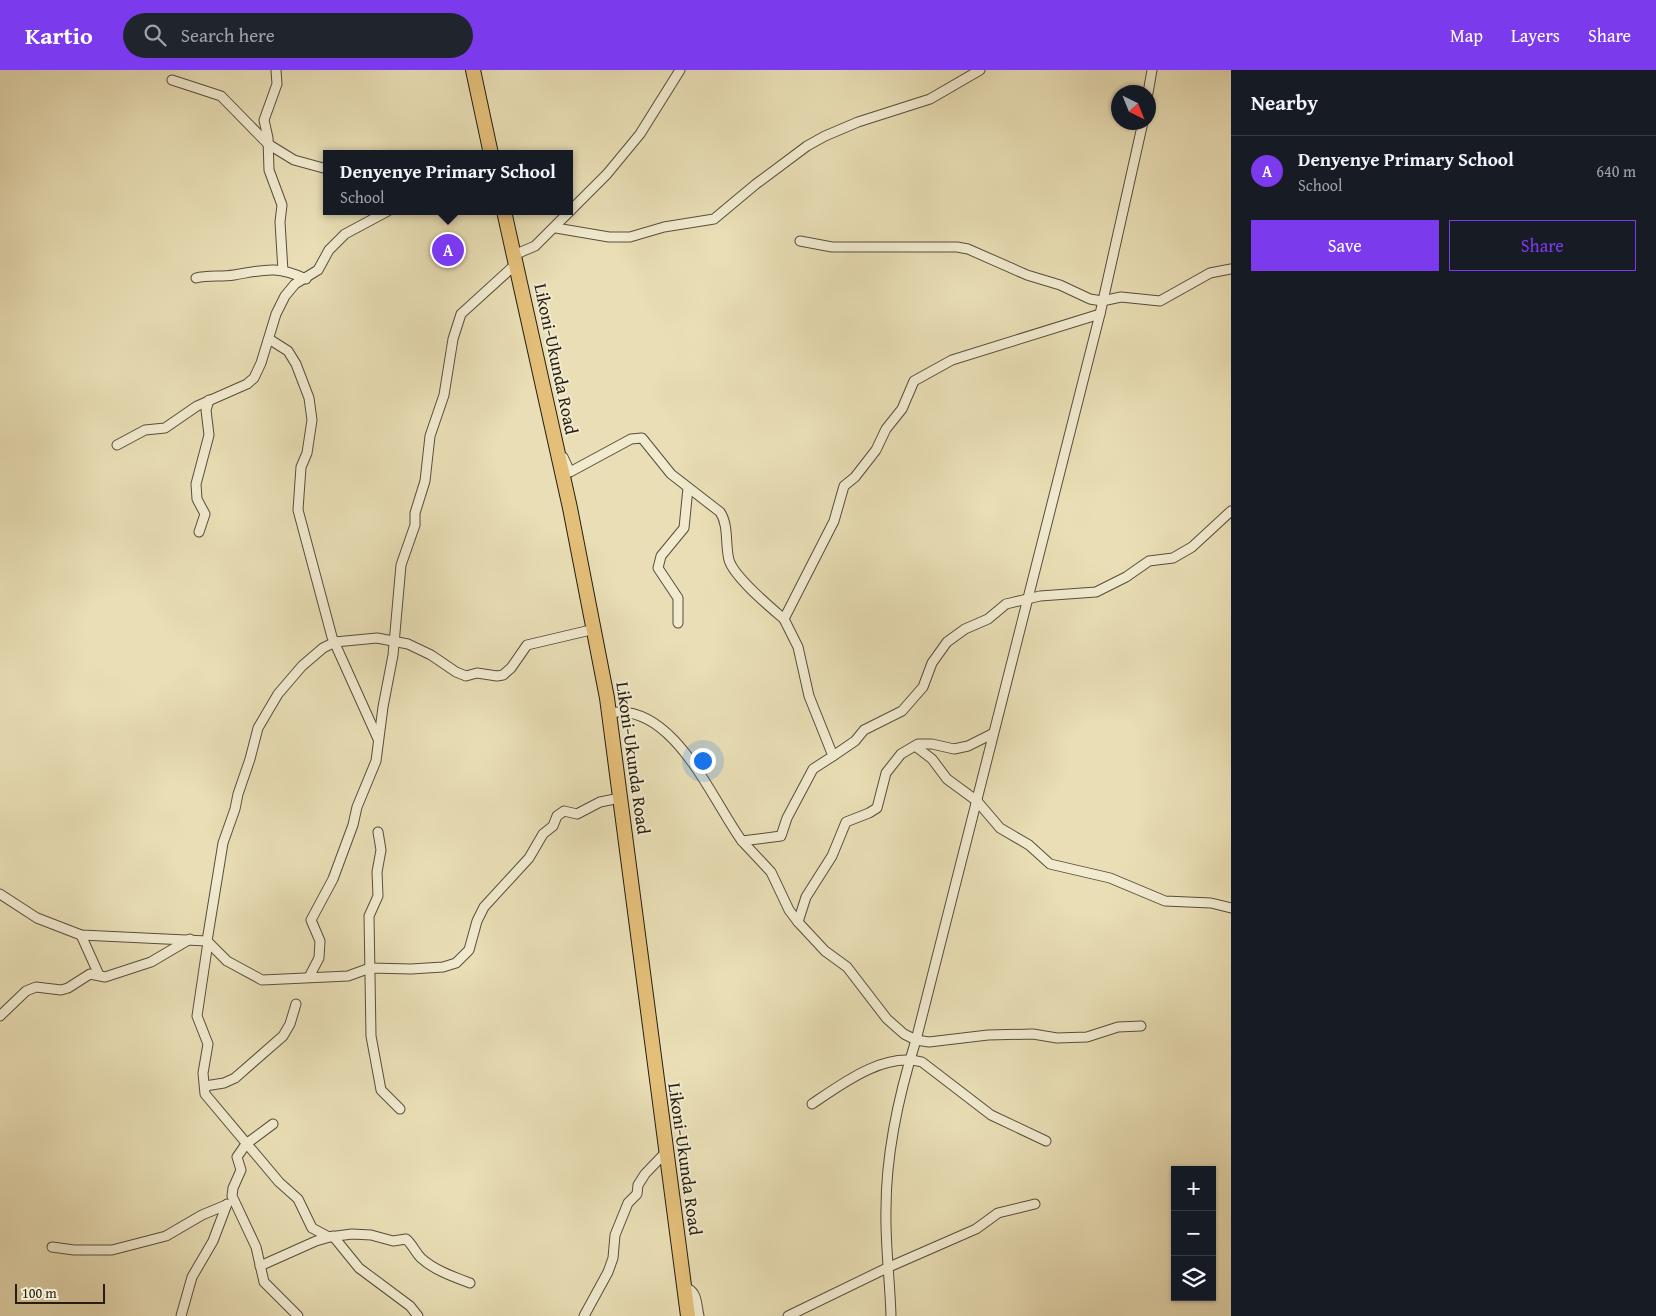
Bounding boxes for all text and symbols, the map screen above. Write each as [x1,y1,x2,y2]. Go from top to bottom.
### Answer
search box [123,13,473,58]
text: Kartio [25,18,93,53]
icon: search [141,21,169,49]
text: Search here [181,21,275,49]
text: Map [1450,22,1483,49]
text: Layers [1511,22,1560,49]
text: Share [1588,22,1631,49]
north arrow [1111,85,1156,130]
text: Nearby [1251,87,1318,118]
text: Denyenye Primary School [1298,145,1514,173]
popup [323,150,573,215]
text: Denyenye Primary School [340,157,556,185]
text: A [1262,159,1272,183]
text: 640 m [1596,159,1636,183]
text: School [1298,173,1342,197]
text: School [340,185,385,209]
button: Save [1251,220,1439,271]
button: Share [1449,220,1636,271]
pin: A [432,231,464,269]
street label: Likoni-Ukunda Road [527,281,586,437]
street label: Likoni-Ukunda Road [609,680,658,836]
your location [690,748,716,774]
street label: Likoni-Ukunda Road [661,1081,710,1237]
map controls [1171,1166,1216,1301]
button: + [1171,1166,1216,1211]
button: − [1171,1211,1216,1256]
button: layers [1171,1256,1216,1301]
scale bar [15,1281,105,1304]
text: 100 m [22,1283,57,1303]

